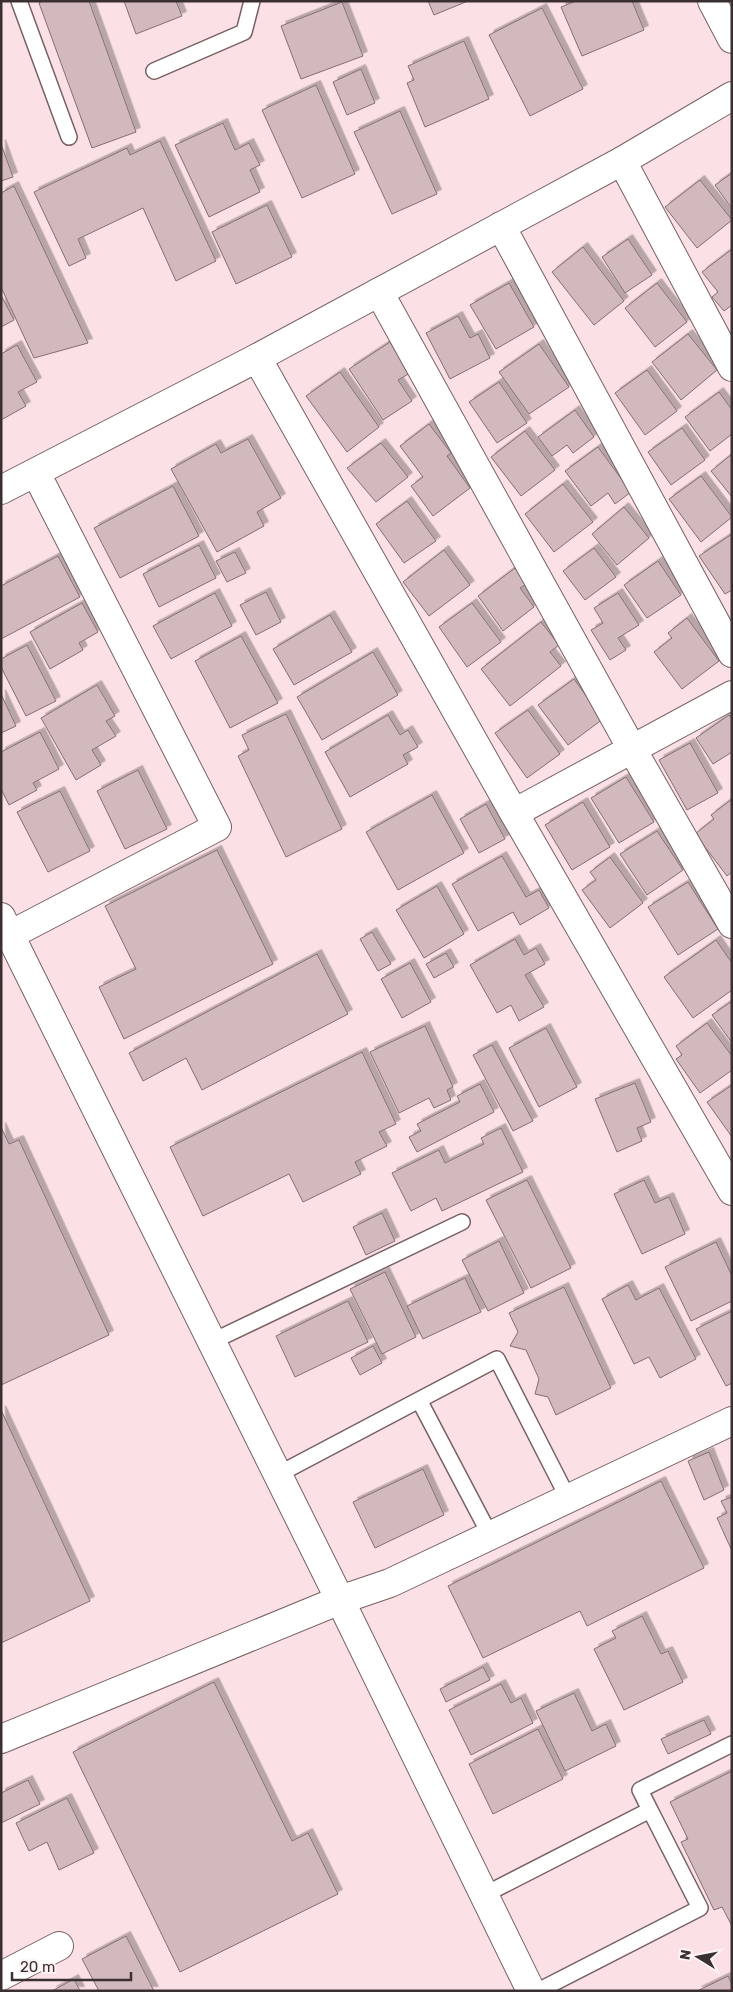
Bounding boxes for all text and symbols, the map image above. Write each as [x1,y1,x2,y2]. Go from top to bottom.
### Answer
north arrow [673,1932,723,1982]
text: N [676,1948,695,1961]
scale bar [12,1950,131,1982]
text: 20 m [20,1958,55,1976]

